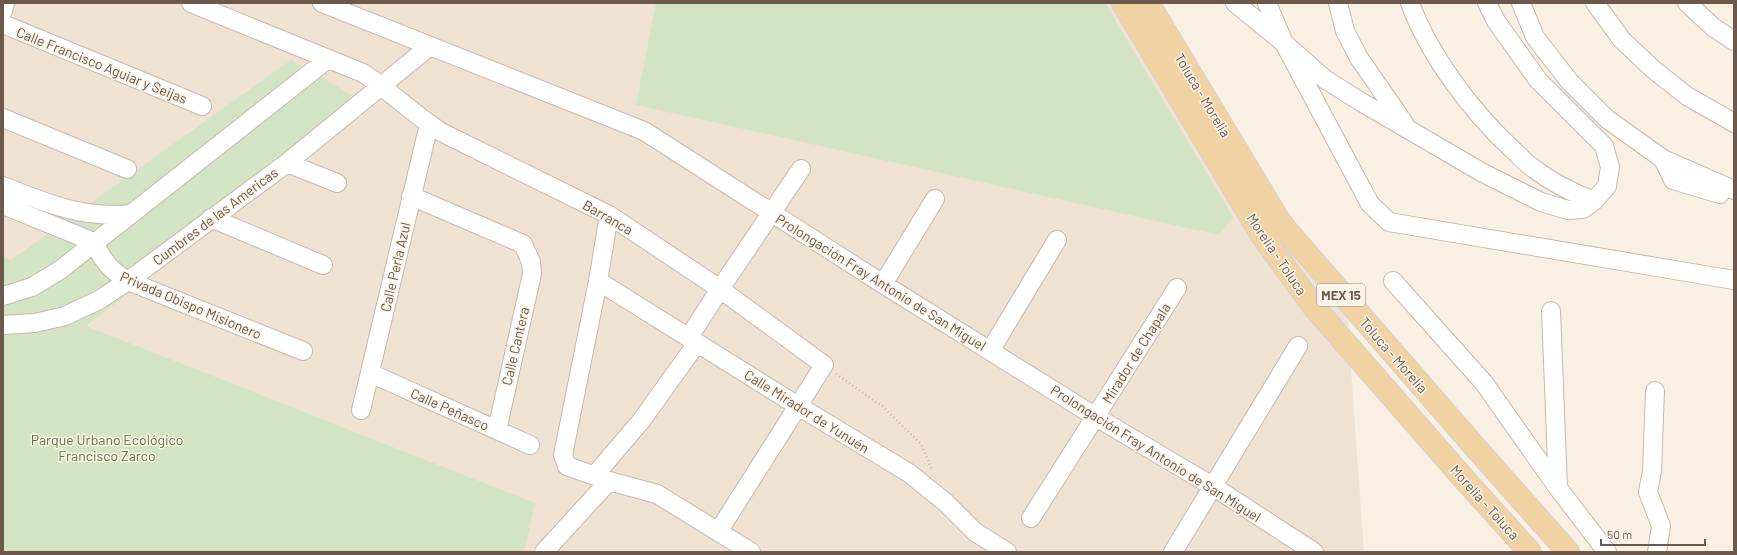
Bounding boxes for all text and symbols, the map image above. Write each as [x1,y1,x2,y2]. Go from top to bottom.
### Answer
street label: Calle Francisco Aguiar y Seijas [14,23,190,107]
street label: Toluca - Morelia [1171,50,1235,140]
street label: Cumbres de las Americas [149,163,281,269]
street label: Barranca [580,196,636,238]
street label: Prolongación Fray Antonio de San Miguel [773,210,989,354]
street label: Morelia - Toluca [1243,210,1311,298]
street label: Calle Perla Azul [376,221,414,313]
street label: Privada Obispo Misionero [118,267,264,343]
road number: MEX 15 [1317,284,1365,306]
street label: Mirador de Chapala [1098,300,1174,406]
street label: Calle Cantera [498,305,532,387]
street label: Toluca - Morelia [1356,314,1432,396]
street label: Calle Mirador de Yunuén [741,366,873,456]
street label: Prolongación Fray Antonio de San Miguel [1048,381,1264,525]
street label: Calle Peñasco [408,384,492,434]
park label: Parque Urbano Ecológico Francisco Zarco [31,431,183,464]
street label: Morelia - Toluca [1447,461,1523,543]
scale bar [1601,521,1705,547]
text: 50 m [1607,527,1632,541]

